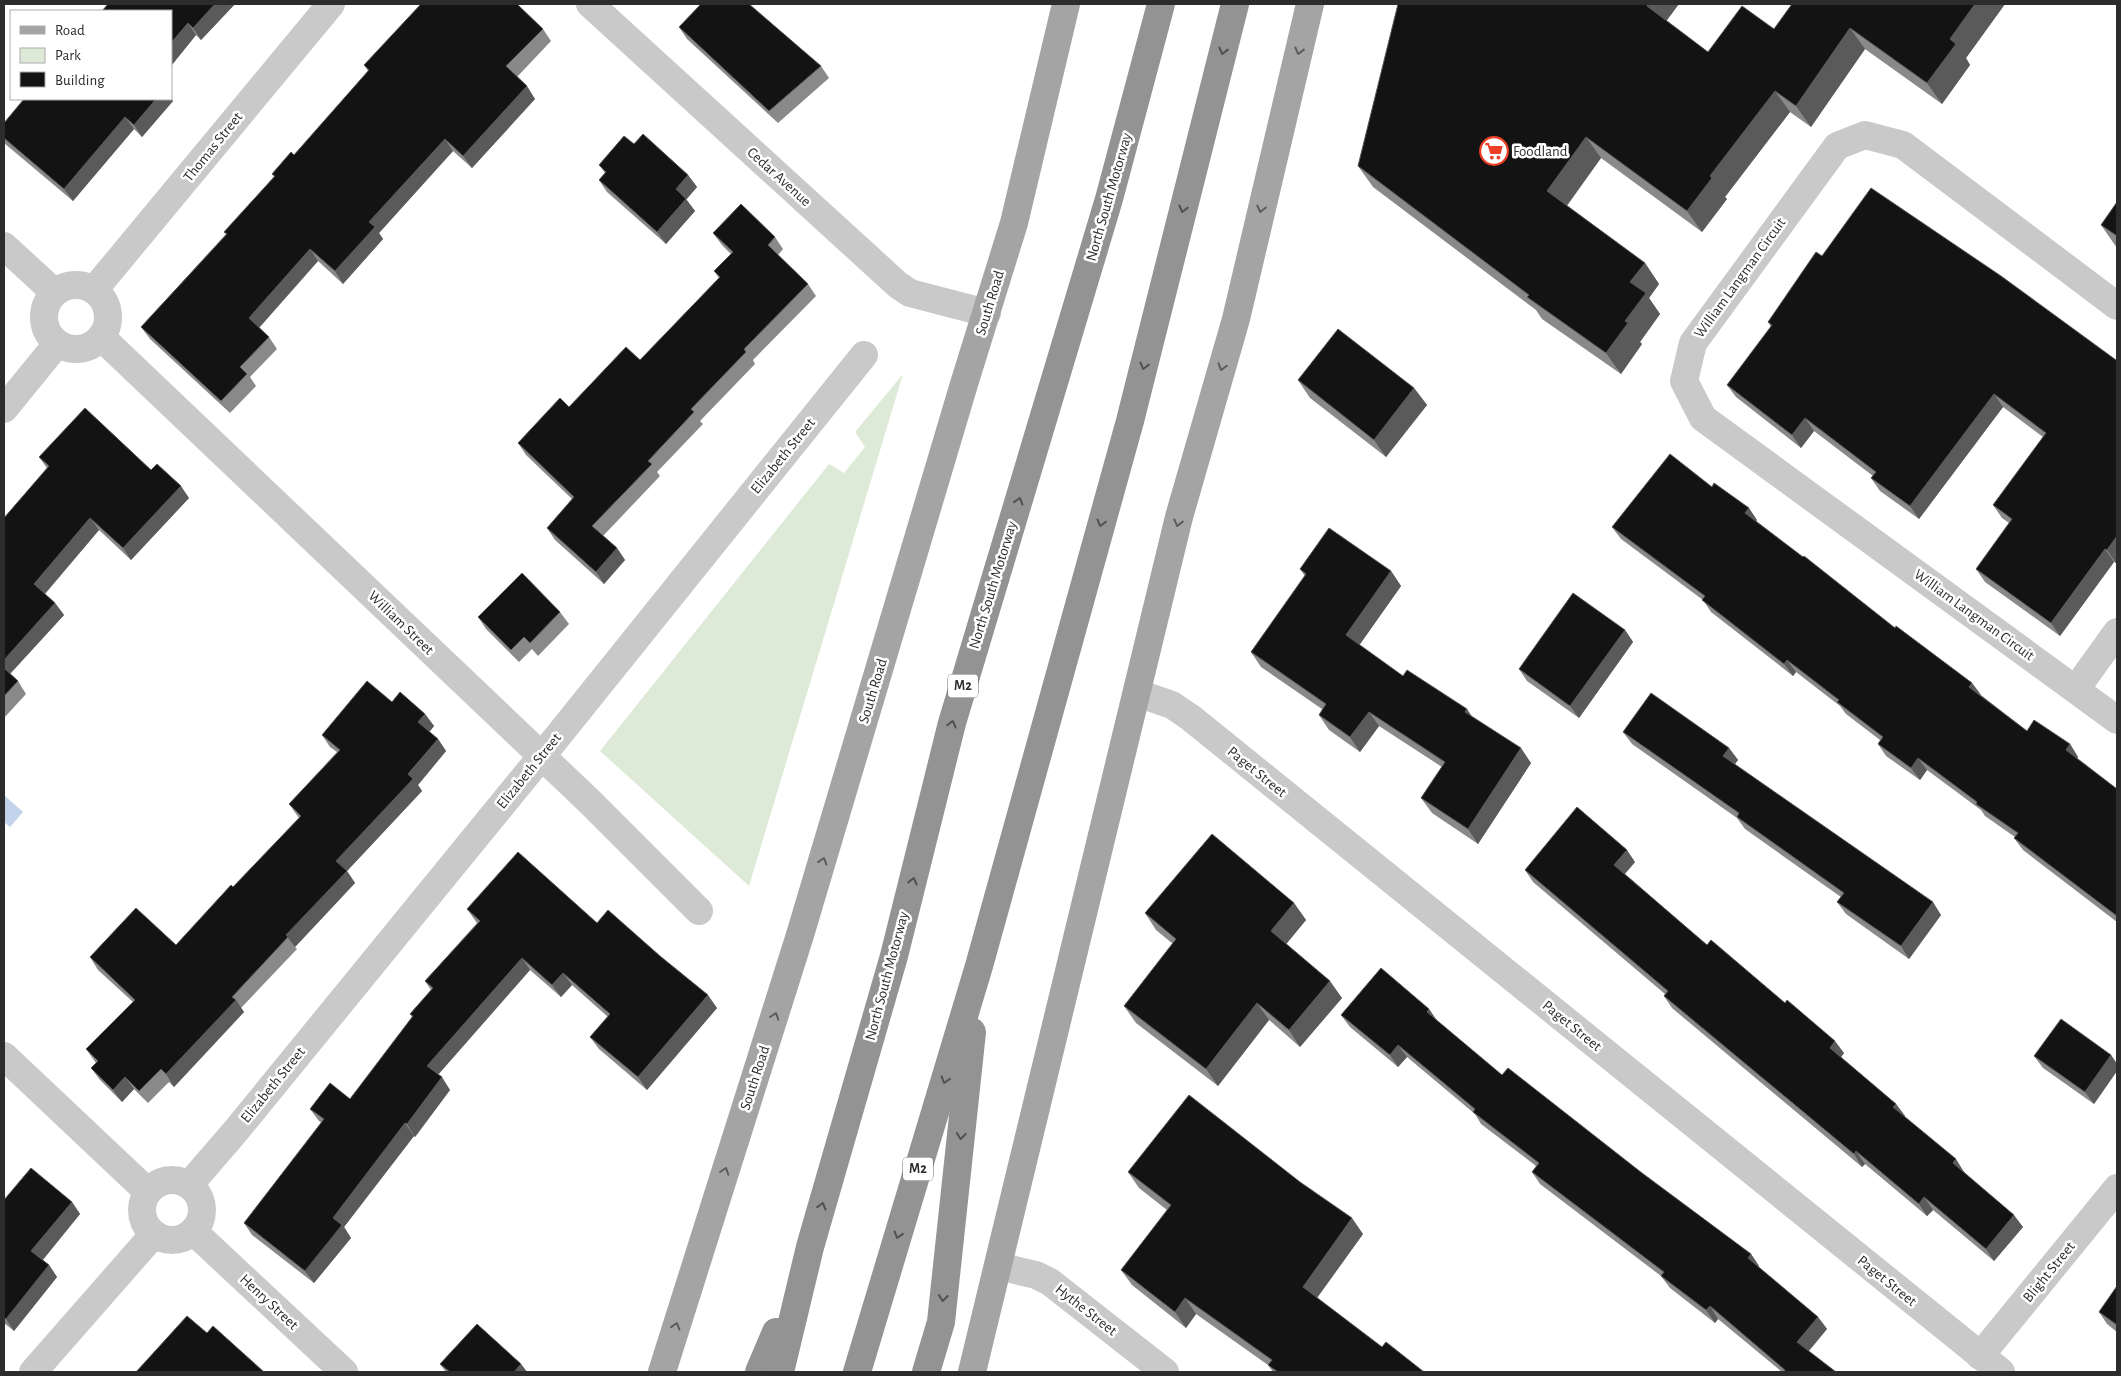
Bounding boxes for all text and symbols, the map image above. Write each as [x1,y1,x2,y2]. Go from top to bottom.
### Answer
legend [10,10,172,100]
text: Road [55,23,85,38]
one-way arrow [1219,46,1229,55]
one-way arrow [1294,47,1305,56]
text: Park [55,48,81,63]
text: Building [55,73,105,88]
street label: Thomas Street [181,109,246,185]
street label: North South Motorway [1084,131,1135,263]
supermarket icon: Foodland [1479,136,1509,166]
place label: Foodland [1513,144,1568,159]
street label: Cedar Avenue [744,145,814,209]
one-way arrow [1179,204,1189,212]
one-way arrow [1256,205,1267,214]
street label: William Langman Circuit [1691,215,1789,341]
street label: South Road [973,269,1007,337]
one-way arrow [1139,362,1149,370]
one-way arrow [1218,362,1228,371]
street label: Elizabeth Street [748,415,818,497]
one-way arrow [1013,497,1023,505]
one-way arrow [1097,518,1107,527]
street label: North South Motorway [966,519,1020,651]
one-way arrow [1173,519,1184,528]
street label: William Langman Circuit [1911,566,2037,664]
street label: William Street [365,588,437,658]
street label: South Road [856,657,890,725]
road number: M2 [948,674,978,698]
one-way arrow [946,720,956,728]
street label: Elizabeth Street [494,730,564,812]
street label: Paget Street [1225,744,1290,800]
one-way arrow [817,857,827,865]
one-way arrow [907,878,917,886]
street label: North South Motorway [863,909,912,1042]
street label: Paget Street [1540,998,1605,1054]
one-way arrow [769,1012,779,1021]
street label: Elizabeth Street [238,1044,308,1126]
street label: South Road [738,1044,773,1112]
one-way arrow [940,1075,950,1083]
one-way arrow [955,1132,966,1140]
road number: M2 [903,1158,933,1180]
one-way arrow [720,1167,730,1175]
one-way arrow [817,1203,827,1211]
one-way arrow [893,1231,903,1239]
street label: Blight Street [2020,1239,2078,1305]
street label: Paget Street [1855,1253,1920,1309]
street label: Henry Street [237,1271,301,1333]
street label: Hythe Street [1052,1281,1120,1339]
one-way arrow [938,1294,949,1302]
one-way arrow [670,1322,680,1330]

